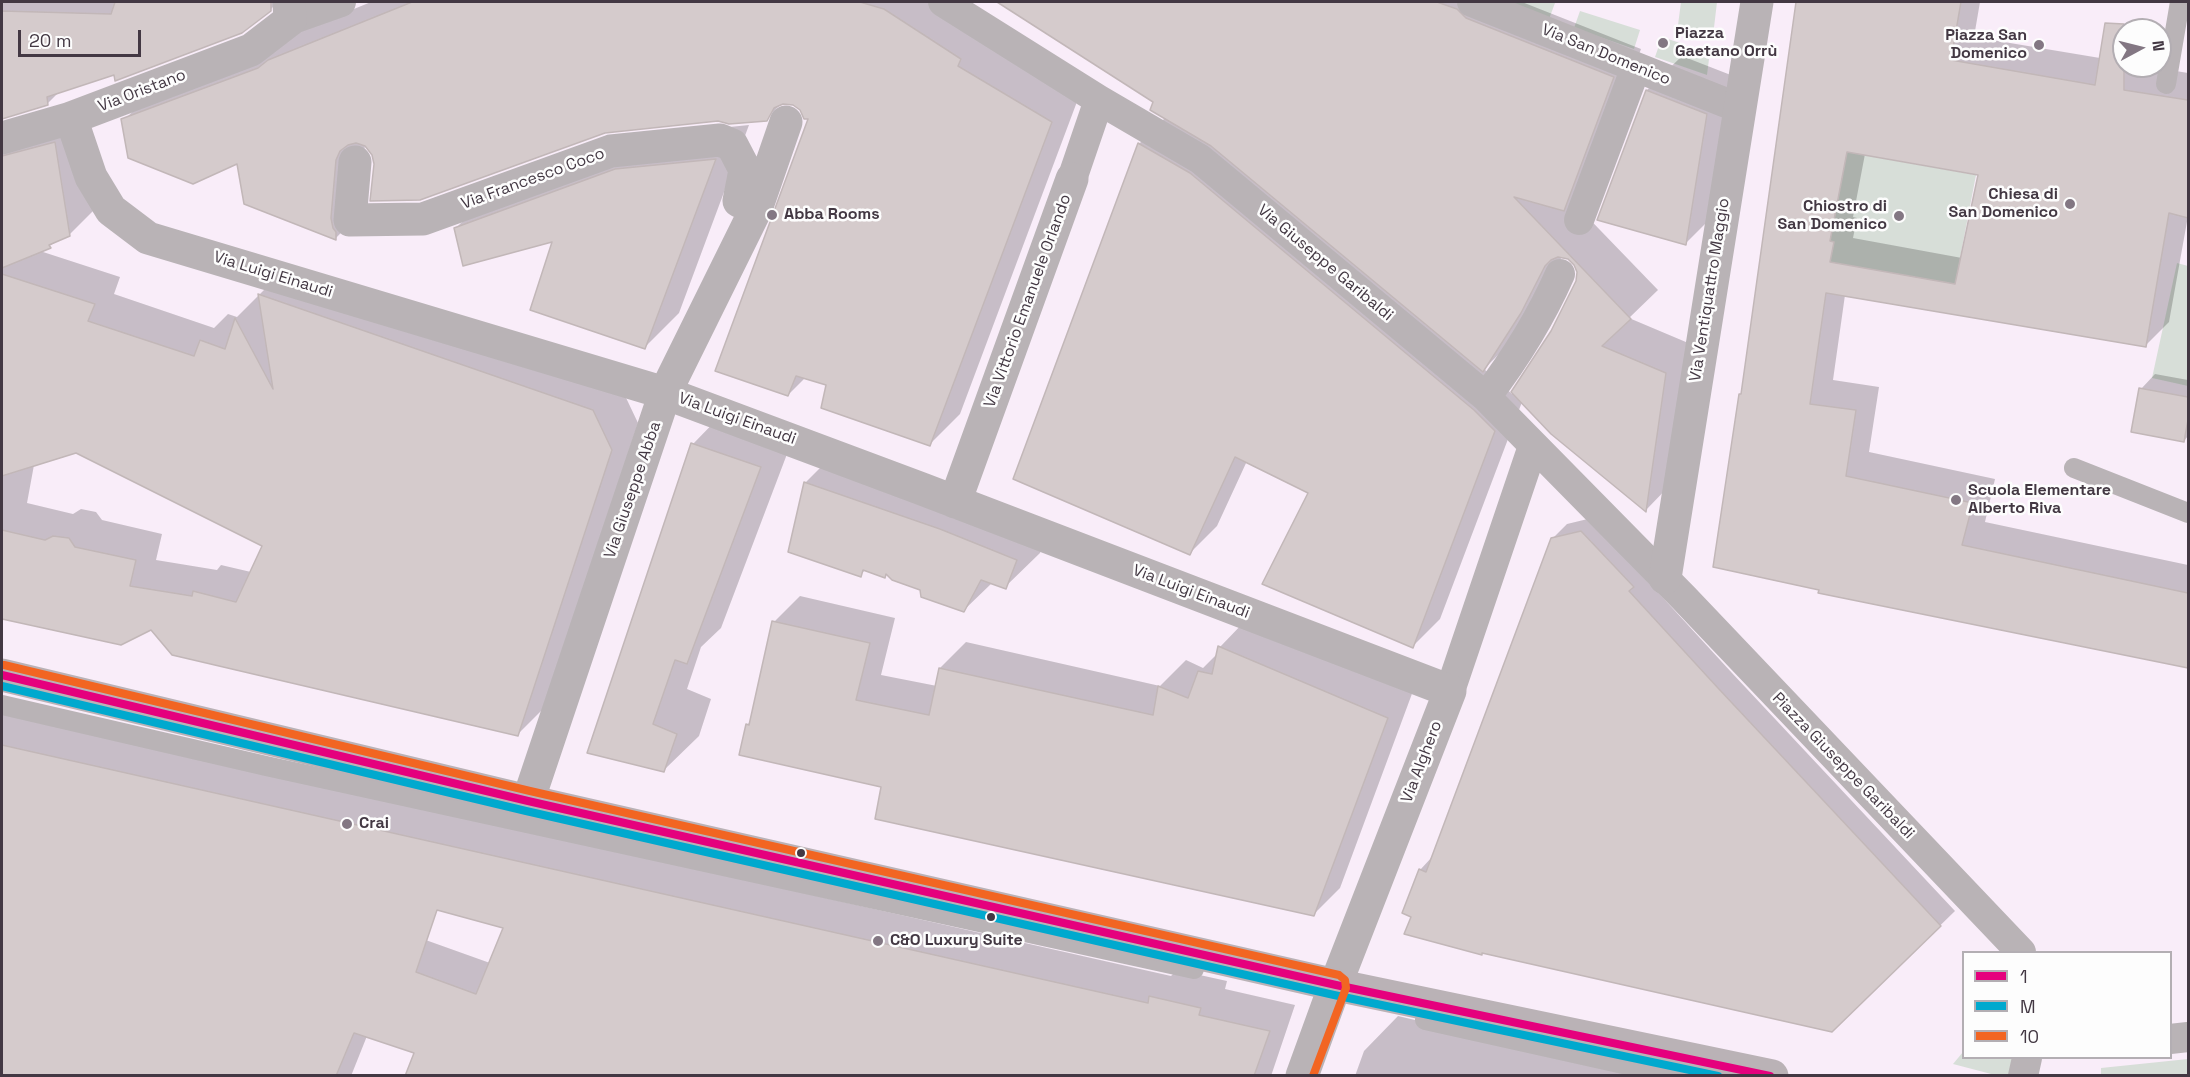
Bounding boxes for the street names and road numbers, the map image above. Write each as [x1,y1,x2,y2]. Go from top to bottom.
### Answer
street label: Via San Domenico [1539,20,1673,90]
street label: Via Oristano [95,66,189,116]
street label: Via Francesco Coco [459,144,607,214]
street label: Via Vittorio Emanuele Orlando [980,192,1076,410]
street label: Via Ventiquattro Maggio [1686,197,1734,383]
street label: Via Giuseppe Garibaldi [1253,201,1397,325]
street label: Via Luigi Einaudi [211,248,335,302]
street label: Via Luigi Einaudi [676,389,798,449]
street label: Via Giuseppe Abba [601,419,665,561]
street label: Via Luigi Einaudi [1130,561,1252,623]
street label: Piazza Giuseppe Garibaldi [1768,689,1918,843]
street label: Via Alghero [1398,718,1446,806]

